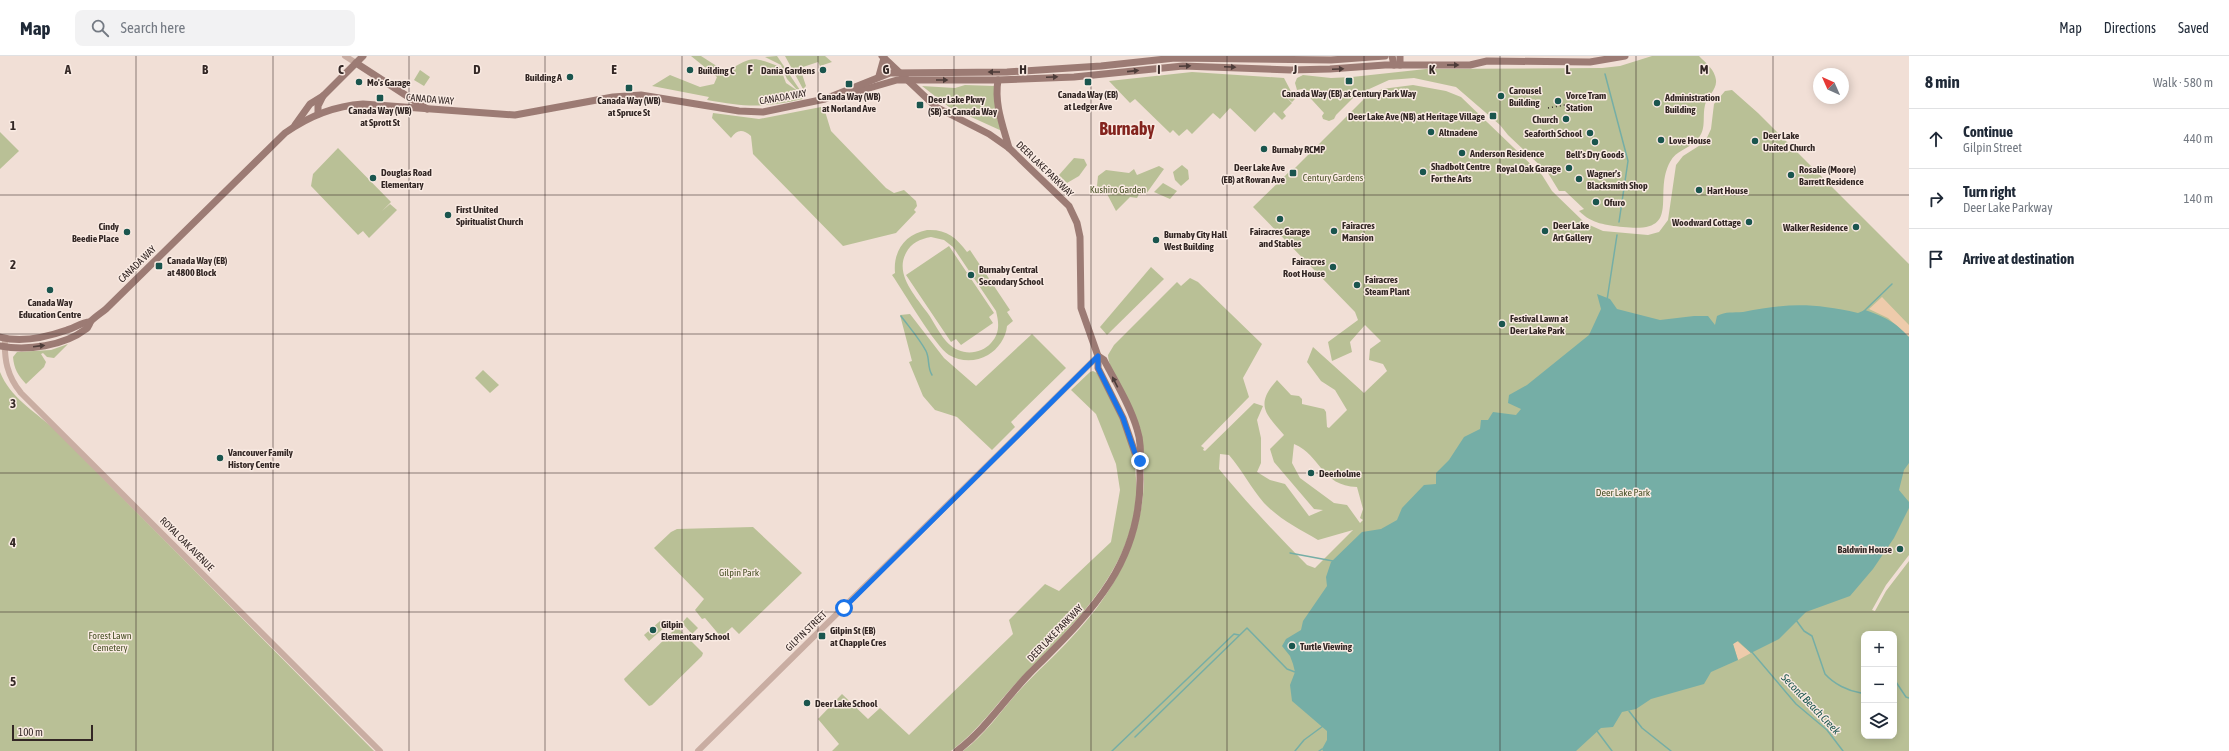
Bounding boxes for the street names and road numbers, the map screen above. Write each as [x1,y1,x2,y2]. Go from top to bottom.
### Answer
street label: CANADA WAY [758,87,808,107]
street label: CANADA WAY [406,91,455,107]
street label: DEER LAKE PARKWAY [1014,139,1076,199]
street label: CANADA WAY [116,243,158,285]
street label: ROYAL OAK AVENUE [158,515,217,574]
street label: DEER LAKE PARKWAY [1025,602,1085,664]
street label: GILPIN STREET [783,608,829,653]

